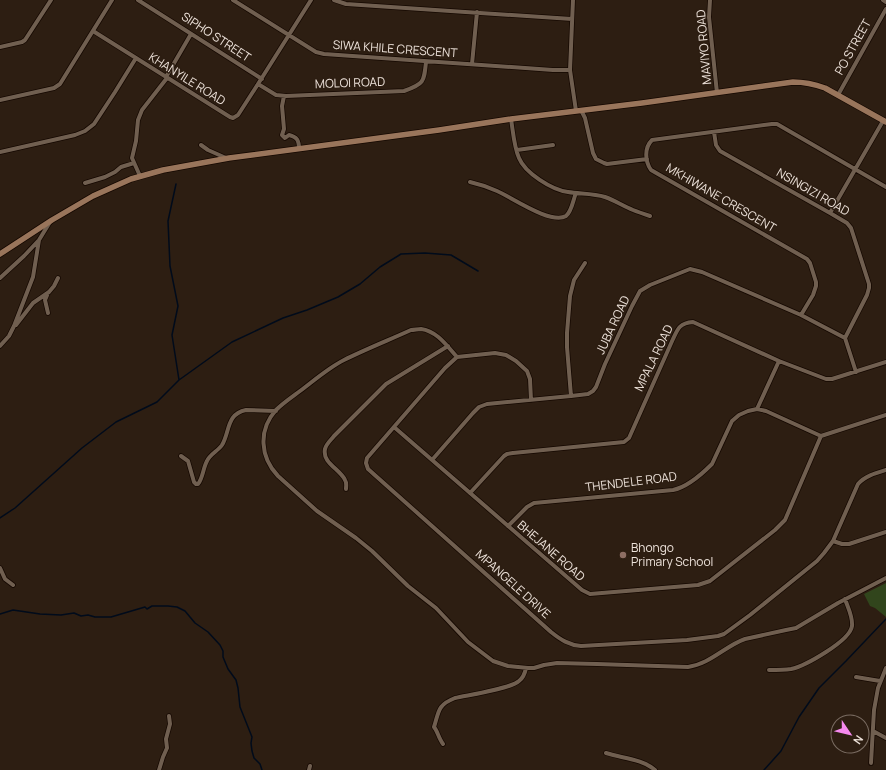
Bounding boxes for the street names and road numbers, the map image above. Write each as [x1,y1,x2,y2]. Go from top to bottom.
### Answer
street label: SIPHO STREET [178,8,255,66]
street label: MAVIYO ROAD [692,9,715,85]
street label: PO STREET [830,15,875,78]
street label: SIWA KHILE CRESCENT [332,36,459,61]
street label: KHANYILE ROAD [146,48,229,109]
street label: MOLOI ROAD [315,73,385,92]
street label: MKHIWANE CRESCENT [663,159,780,236]
street label: NSINGIZI ROAD [773,164,853,219]
street label: JUBA ROAD [592,293,634,357]
street label: MPALA ROAD [630,322,677,394]
street label: THENDELE ROAD [584,467,678,496]
street label: BHEJANE ROAD [514,516,589,585]
street label: MPANGELE DRIVE [472,545,555,622]

